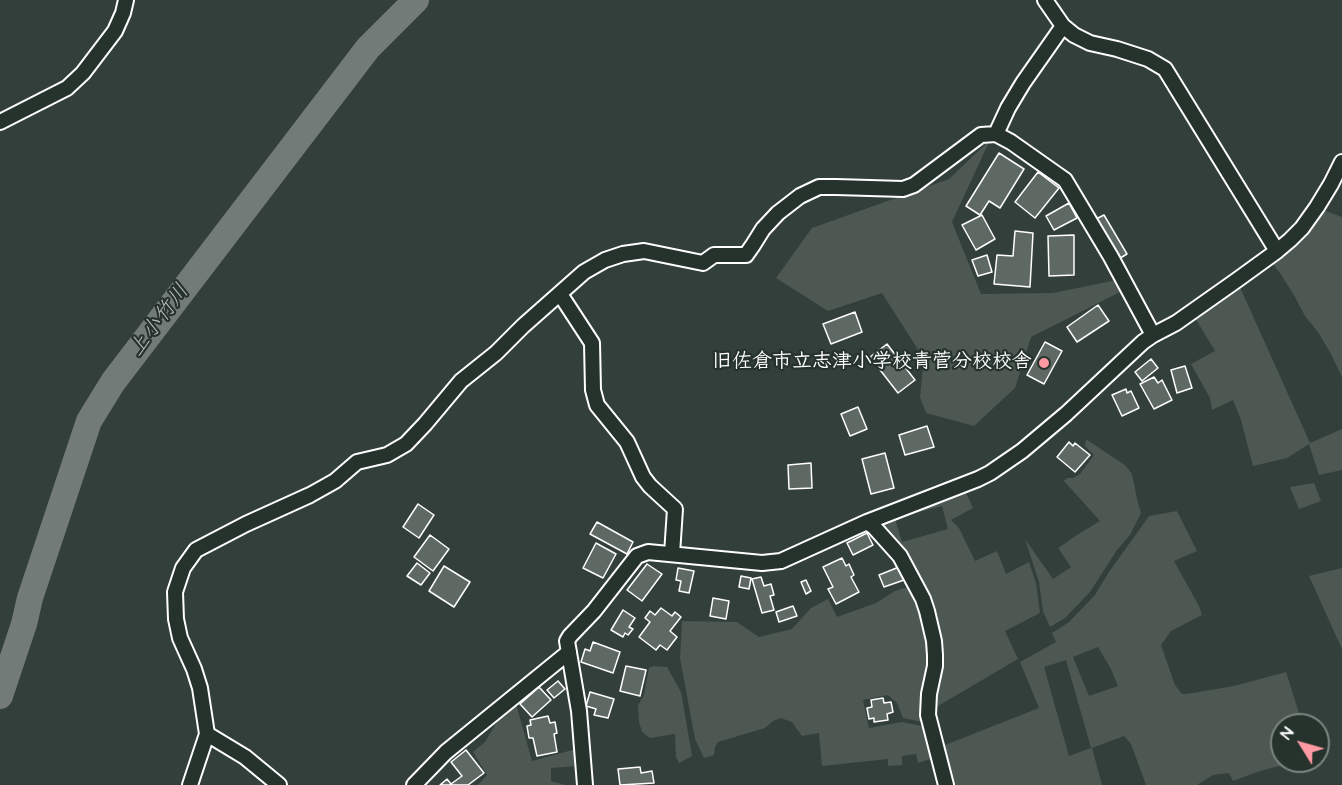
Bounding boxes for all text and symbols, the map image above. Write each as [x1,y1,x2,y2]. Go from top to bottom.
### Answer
water label: 上小竹川 [125,280,195,362]
place label: 旧佐倉市立志津小学校青菅分校校舎 [712,351,1032,375]
marker: 旧佐倉市立志津小学校青菅分校校舎 [1037,356,1051,370]
north arrow [1270,713,1330,773]
text: N [1275,723,1299,744]

